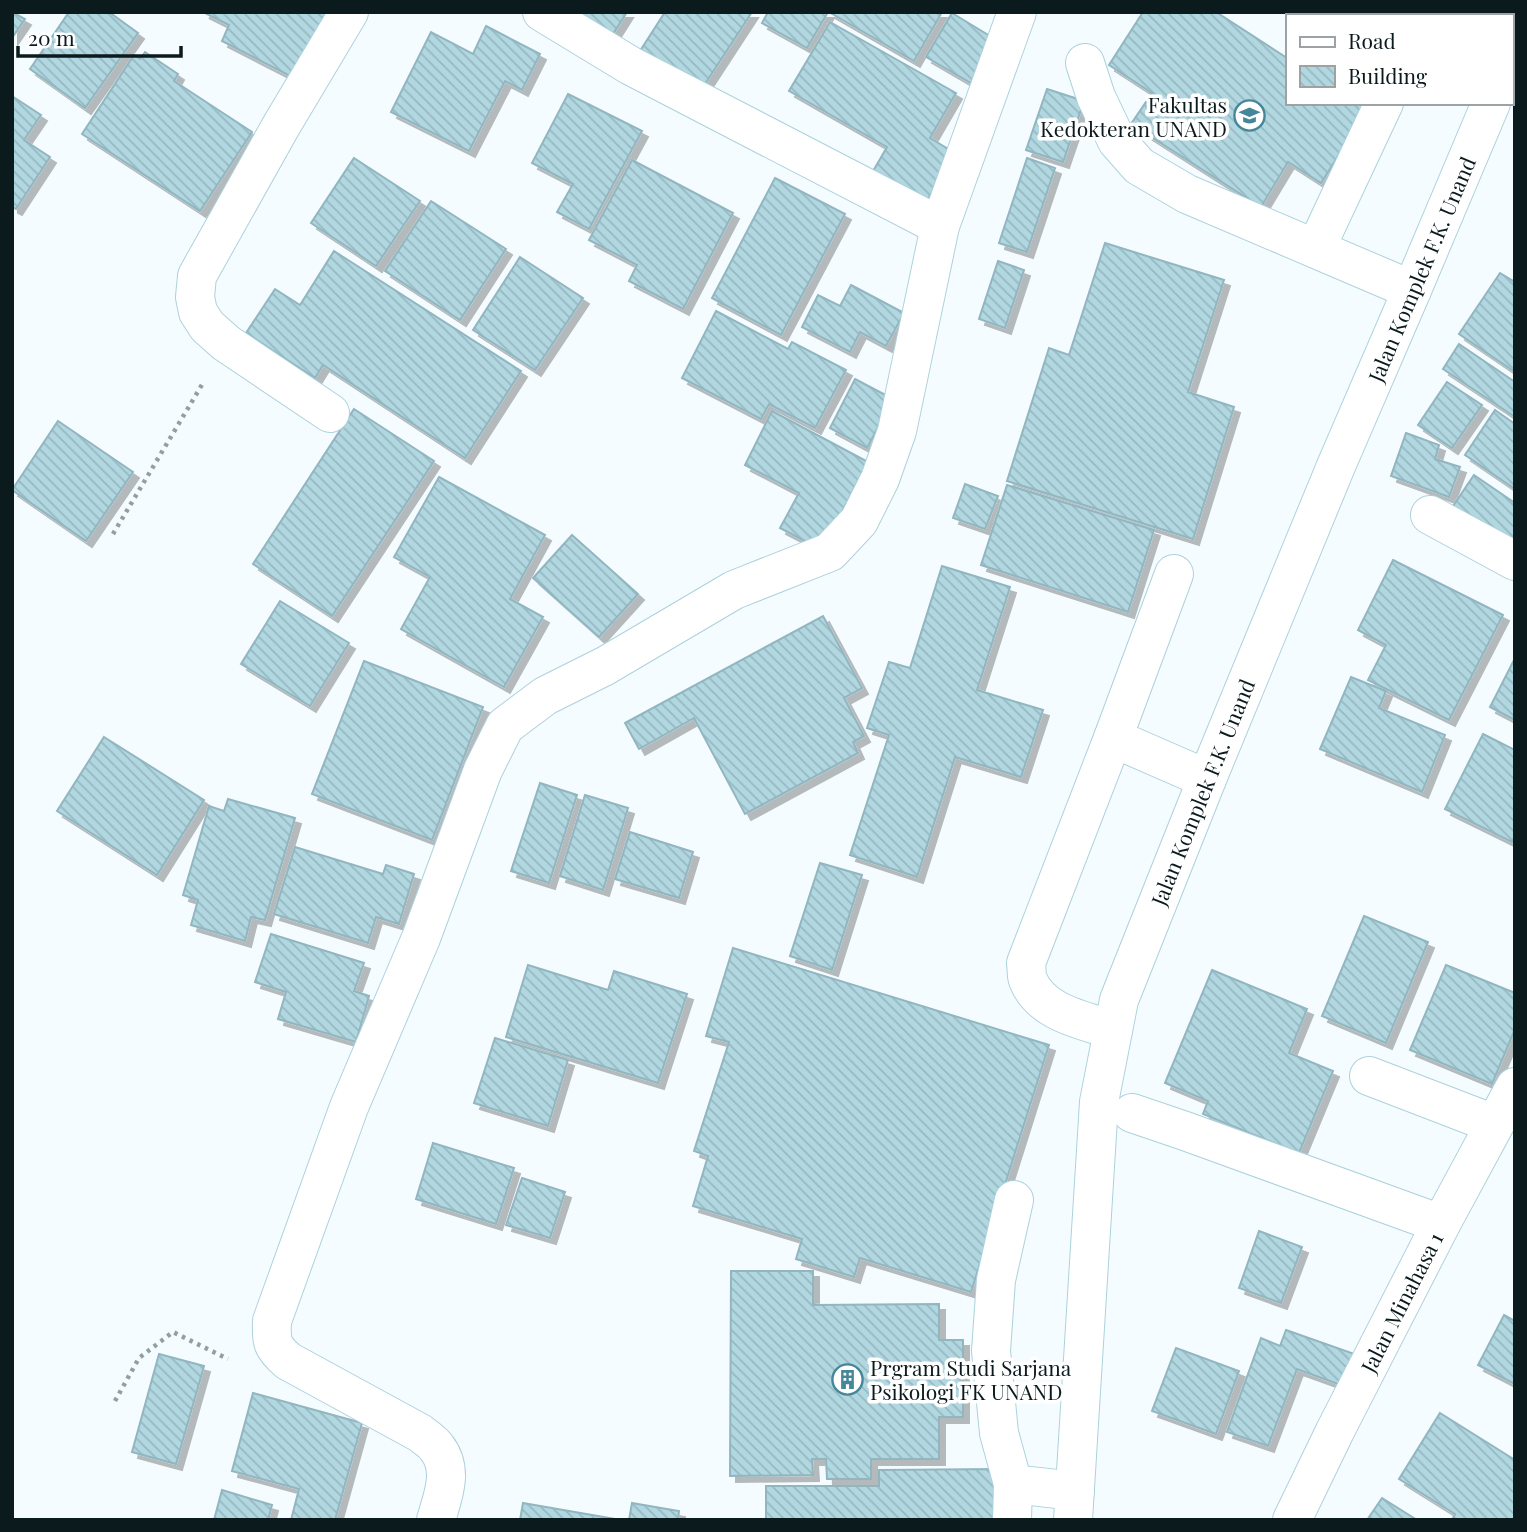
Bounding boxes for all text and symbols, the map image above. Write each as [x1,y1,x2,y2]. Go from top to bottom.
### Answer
scale bar [18,14,180,58]
legend [1286,14,1513,105]
text: 20 m [28,23,75,51]
text: Road [1348,26,1396,54]
text: Building [1348,61,1427,89]
place label: Fakultas Kedokteran UNAND [1040,90,1227,142]
school or university icon: Fakultas Kedokteran UNAND [1233,99,1267,133]
street label: Jalan Komplek F.K. Unand [1360,152,1481,387]
street label: Jalan Komplek F.K. Unand [1143,675,1260,910]
street label: Jalan Minahasa 1 [1353,1227,1449,1378]
place label: Prgram Studi Sarjana Psikologi FK UNAND [870,1353,1072,1405]
building icon: Prgram Studi Sarjana Psikologi FK UNAND [830,1362,864,1396]

